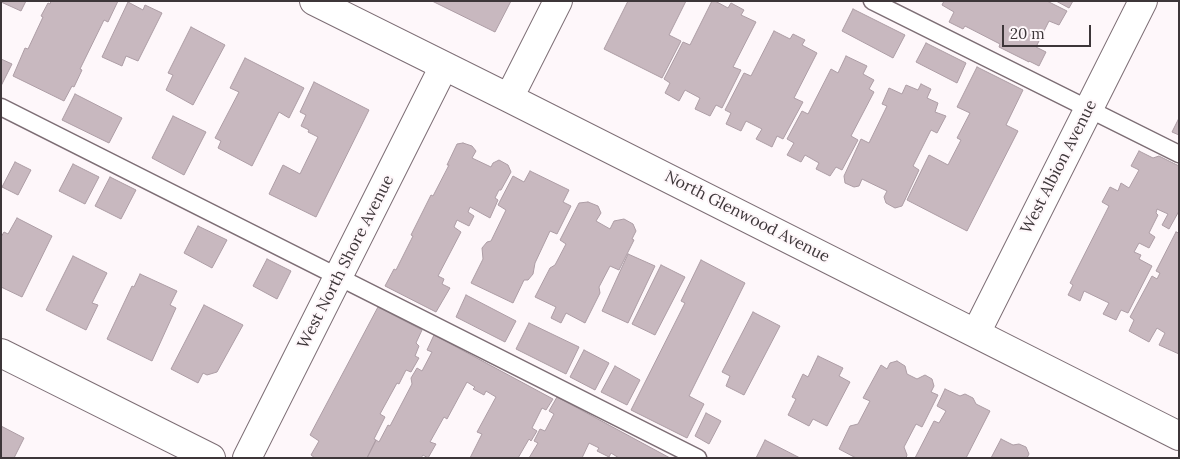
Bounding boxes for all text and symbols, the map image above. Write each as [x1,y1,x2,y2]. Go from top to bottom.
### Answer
scale bar [1005,15,1094,47]
text: 20 m [1010,24,1045,43]
street label: West Albion Avenue [1017,97,1101,237]
street label: North Glenwood Avenue [661,167,833,267]
street label: West North Shore Avenue [294,172,398,352]

